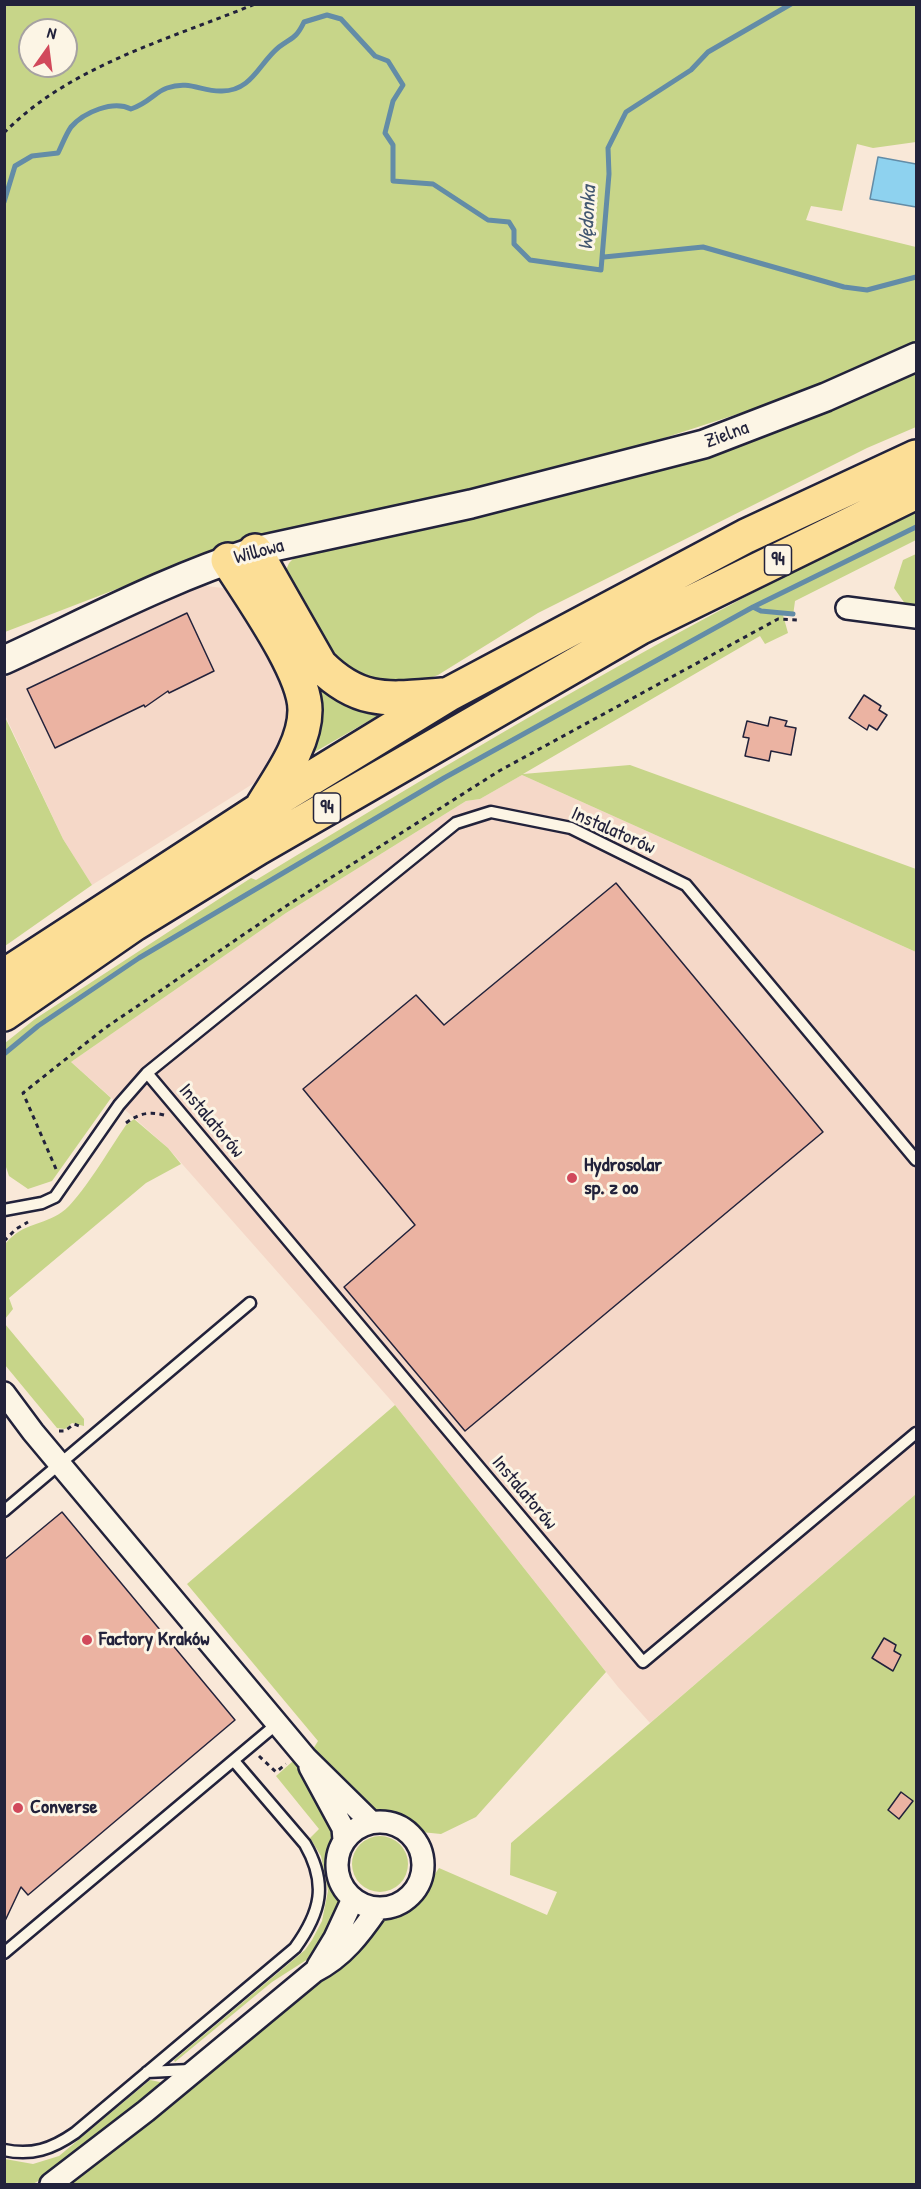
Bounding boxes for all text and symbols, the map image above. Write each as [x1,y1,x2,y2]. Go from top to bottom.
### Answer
north arrow [18,18,78,78]
text: N [45,21,59,44]
water label: Wędonka [574,185,602,251]
street label: Zielna [702,416,752,454]
street label: Willowa [231,534,287,570]
road number: 94 [764,545,792,575]
road number: 94 [314,793,340,823]
street label: Instalatorów [567,802,659,860]
street label: Instalatorów [173,1079,249,1163]
place label: Hydrosolar sp. z oo [584,1154,662,1201]
marker: Hydrosolar sp. z oo [565,1171,579,1185]
street label: Instalatorów [486,1451,562,1535]
place label: Factory Kraków [99,1628,209,1652]
marker: Factory Kraków [80,1633,94,1647]
place label: Converse [30,1796,97,1820]
marker: Converse [11,1801,25,1815]

